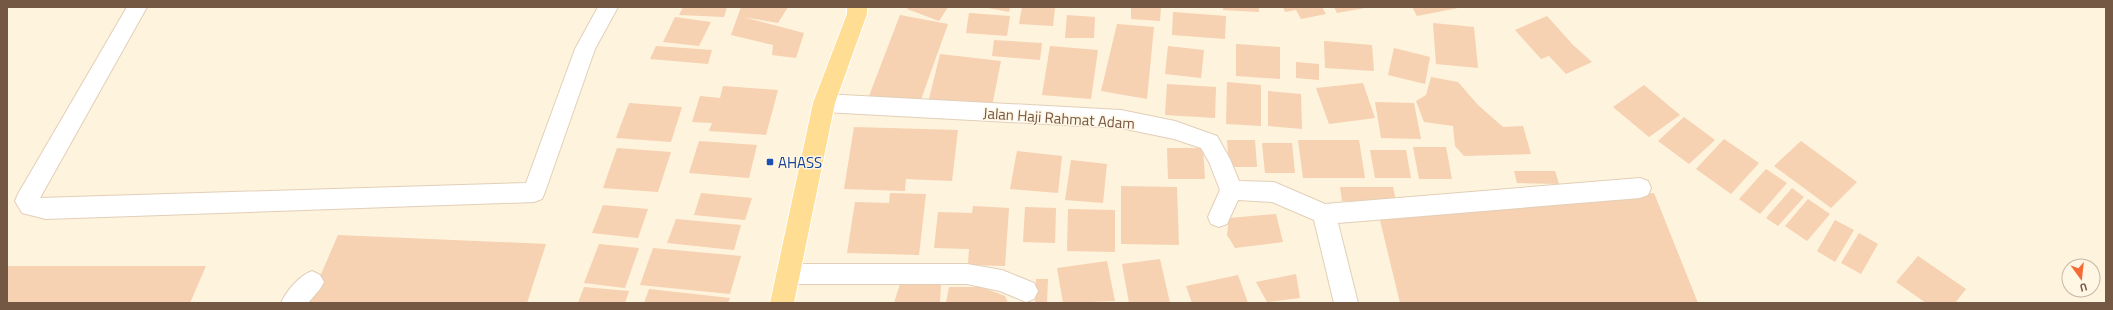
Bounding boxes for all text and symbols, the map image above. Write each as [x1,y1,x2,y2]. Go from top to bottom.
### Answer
street label: Jalan Haji Rahmat Adam [982,101,1136,135]
place label: AHASS [778,151,822,174]
marker: AHASS [765,157,775,167]
north arrow [2061,258,2101,298]
text: U [2078,279,2089,296]

